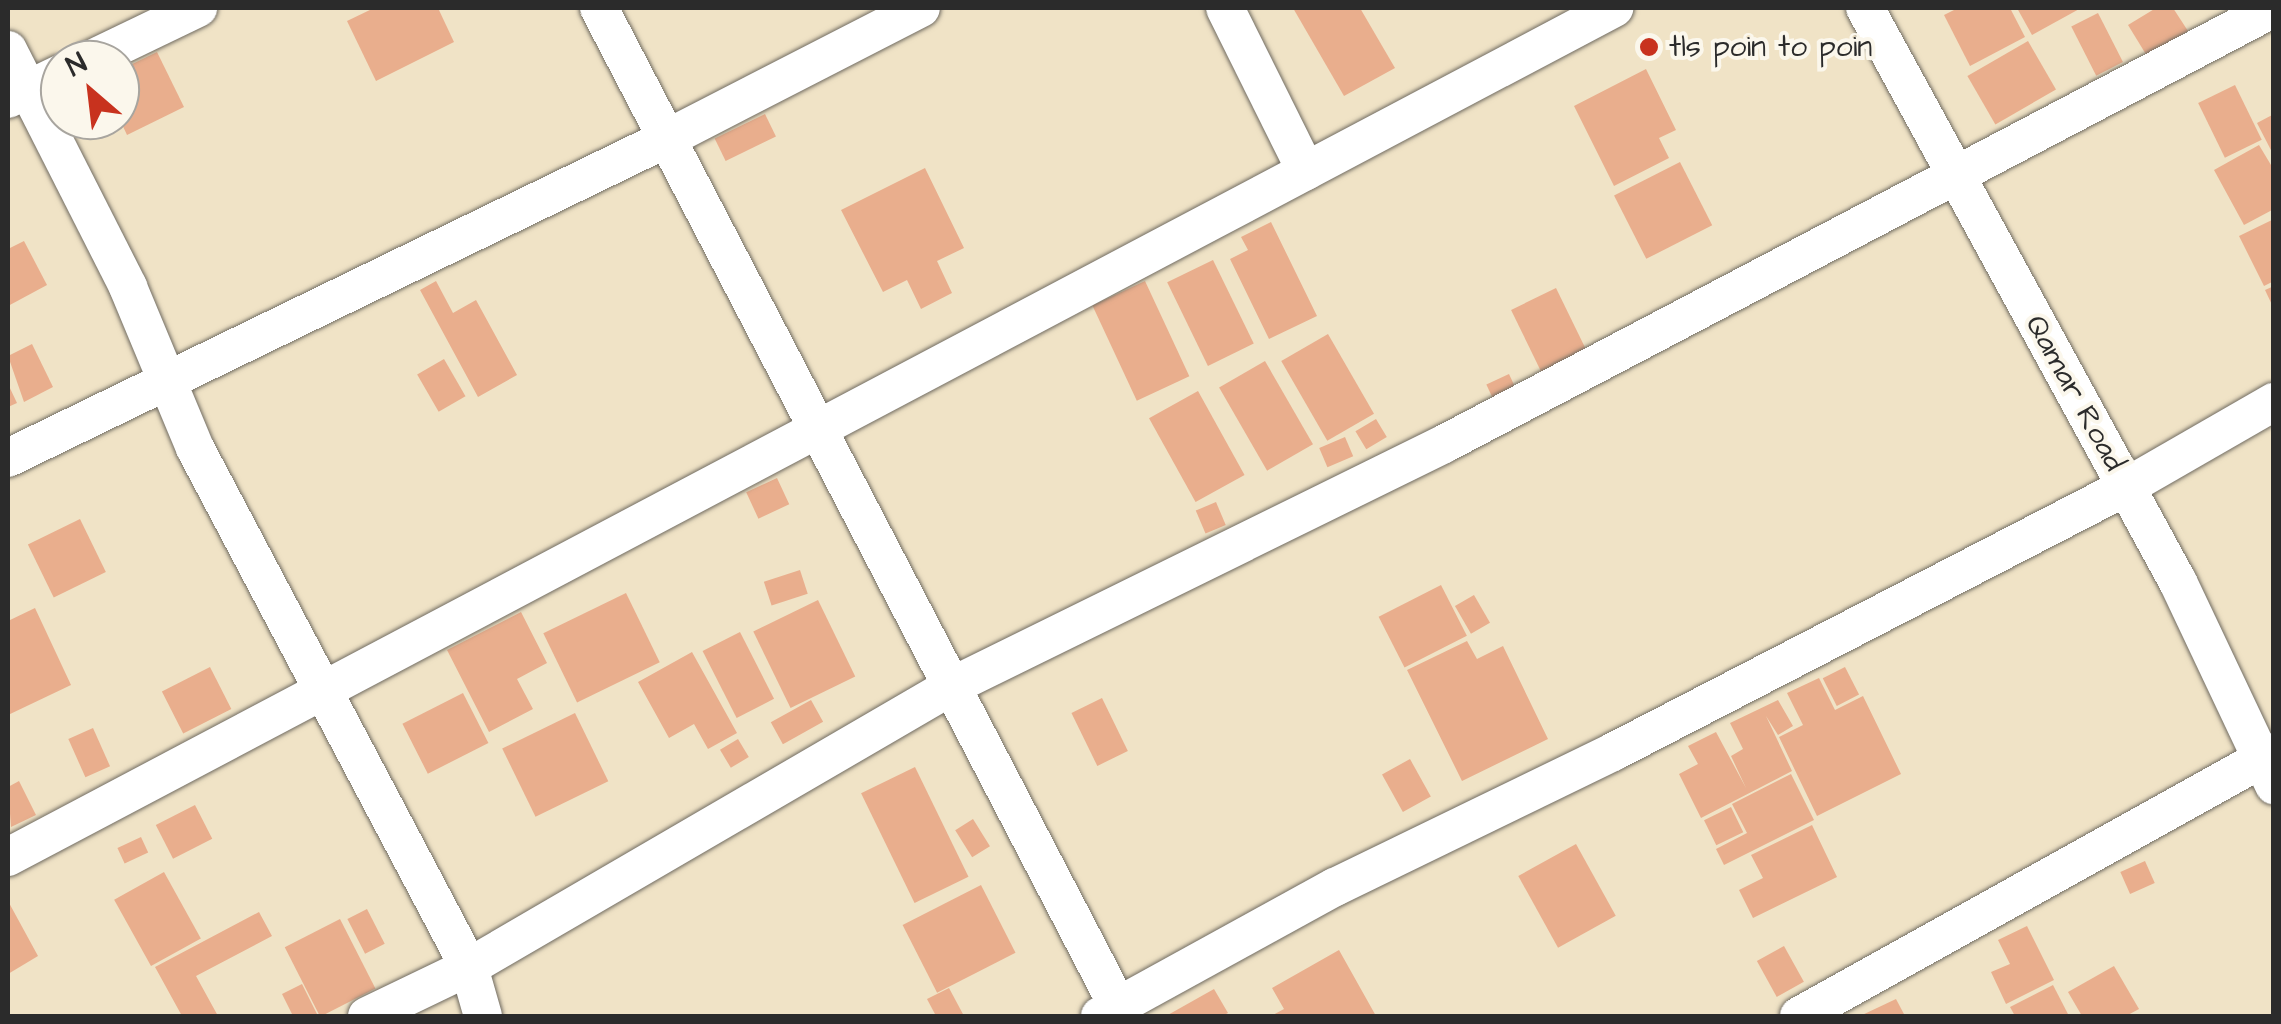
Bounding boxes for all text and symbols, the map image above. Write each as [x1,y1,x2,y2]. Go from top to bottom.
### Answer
place label: tls poin to poin [1669,29,1872,65]
marker: tls poin to poin [1638,36,1660,58]
north arrow [40,40,140,140]
text: N [60,43,94,86]
street label: Qamar Road [2017,309,2133,477]

